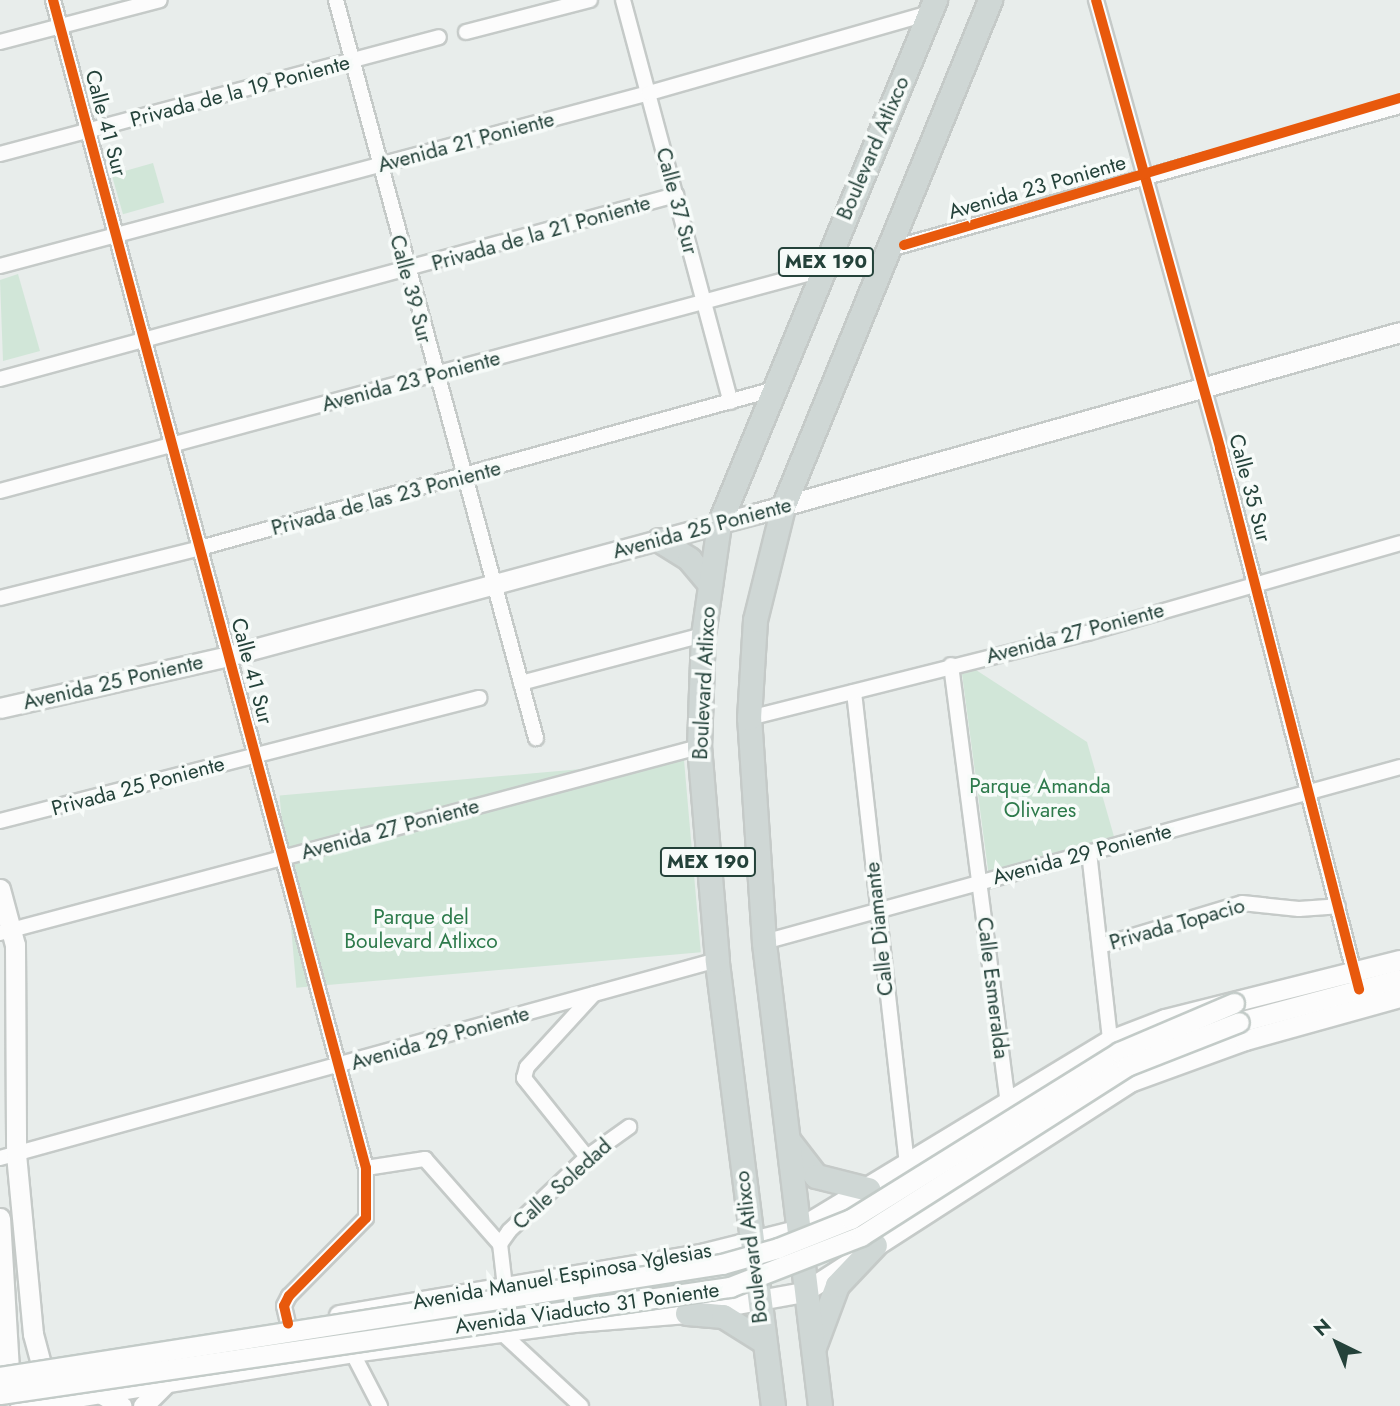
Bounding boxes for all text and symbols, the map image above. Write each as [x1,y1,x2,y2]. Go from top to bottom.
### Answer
street label: Privada de la 19 Poniente [128,50,352,132]
street label: Calle 41 Sur [80,67,132,179]
street label: Boulevard Atlixco [831,72,915,224]
street label: Avenida 21 Poniente [375,106,557,178]
street label: Calle 37 Sur [651,145,703,257]
street label: Avenida 23 Poniente [945,150,1129,224]
street label: Privada de la 21 Poniente [429,190,653,276]
street label: Calle 39 Sur [384,232,438,346]
road number: MEX 190 [777,246,875,278]
street label: Avenida 23 Poniente [319,345,503,417]
street label: Calle 35 Sur [1224,431,1276,545]
street label: Privada de las 23 Poniente [269,455,503,541]
street label: Avenida 25 Poniente [610,492,794,564]
street label: Avenida 27 Poniente [983,597,1167,669]
street label: Boulevard Atlixco [687,606,721,760]
street label: Calle 41 Sur [226,615,278,727]
street label: Avenida 25 Poniente [21,649,205,715]
street label: Privada 25 Poniente [49,751,227,821]
park label: Parque Amanda Olivares [969,773,1111,823]
street label: Avenida 27 Poniente [298,793,482,865]
street label: Avenida 29 Poniente [990,818,1174,890]
road number: MEX 190 [659,846,757,877]
street label: Calle Diamante [859,861,899,997]
street label: Privada Topacio [1106,893,1248,955]
park label: Parque del Boulevard Atlixco [344,904,498,954]
street label: Calle Esmeralda [972,916,1014,1060]
street label: Avenida 29 Poniente [348,1000,532,1076]
street label: Calle Soledad [508,1133,616,1235]
street label: Boulevard Atlixco [729,1169,773,1325]
street label: Avenida Manuel Espinosa Yglesias [411,1237,713,1315]
street label: Avenida Viaducto 31 Poniente [453,1277,721,1339]
north arrow [1302,1308,1372,1378]
text: N [1308,1312,1337,1342]

